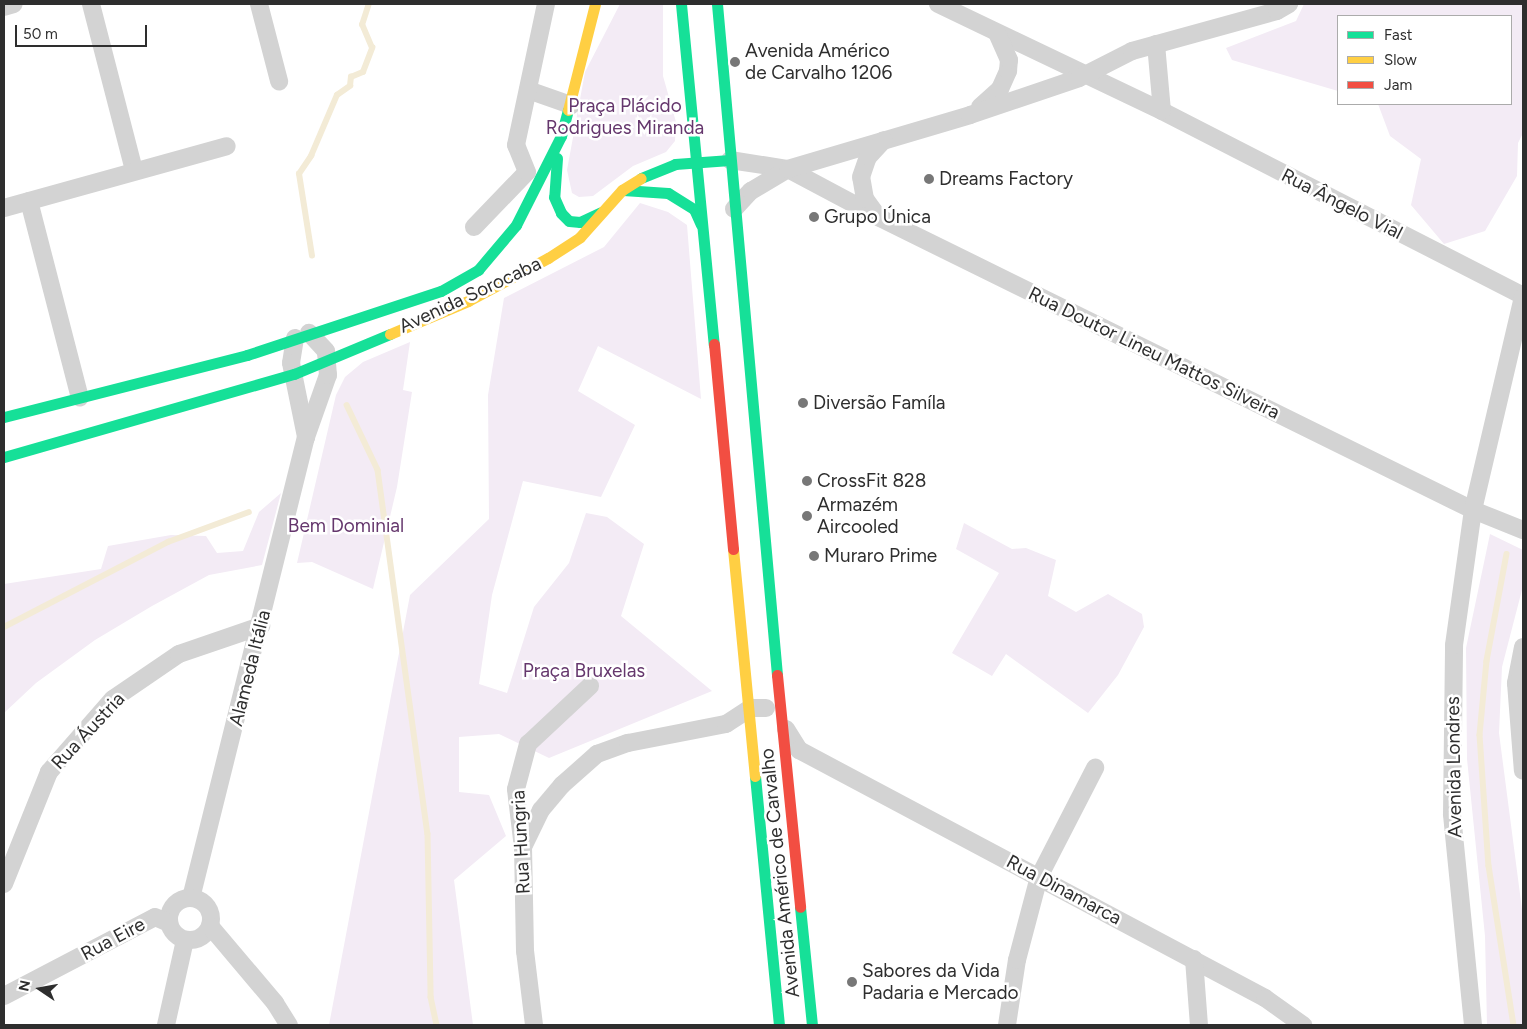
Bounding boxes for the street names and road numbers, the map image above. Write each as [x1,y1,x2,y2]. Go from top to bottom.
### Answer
street label: Rua Ângelo Vial [1277,164,1407,244]
street label: Avenida Sorocaba [395,252,545,338]
street label: Rua Doutor Lineu Mattos Silveira [1025,282,1283,424]
street label: Alameda Itália [225,607,275,729]
street label: Rua Áustria [47,688,129,774]
street label: Avenida Londres [1441,696,1467,838]
street label: Avenida Américo de Carvalho [756,747,804,999]
street label: Rua Hungria [507,789,535,895]
street label: Rua Dinamarca [1003,850,1125,930]
street label: Rua Eire [77,913,149,965]

